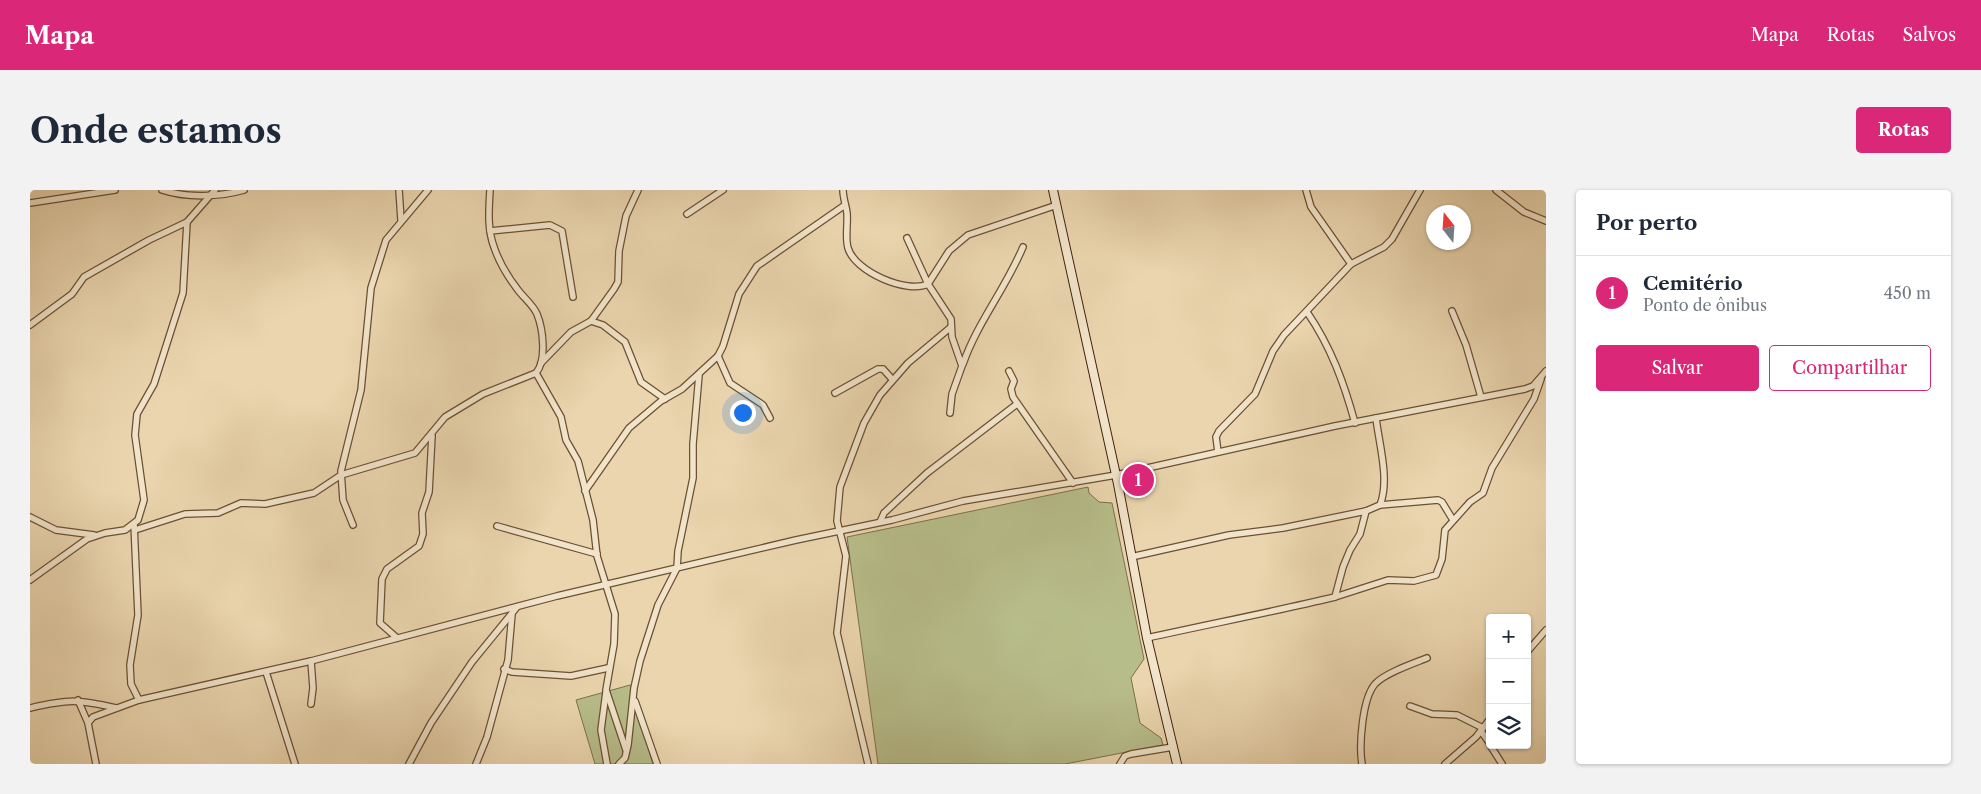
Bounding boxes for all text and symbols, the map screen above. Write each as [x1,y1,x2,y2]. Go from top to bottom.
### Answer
text: Mapa [25,21,94,50]
text: Mapa [1751,24,1799,46]
text: Rotas [1827,24,1875,46]
text: Salvos [1903,24,1956,46]
button: Rotas [1856,107,1951,153]
text: Onde estamos [30,109,282,152]
north arrow [1426,205,1471,250]
text: Por perto [1596,210,1697,235]
text: Cemitério [1643,272,1742,295]
text: 1 [1608,283,1616,303]
text: 450 m [1884,283,1931,303]
text: Ponto de ônibus [1643,295,1767,315]
button: Salvar [1596,345,1759,391]
button: Compartilhar [1769,345,1931,391]
your location [730,400,756,426]
pin: 1 [1122,461,1154,499]
map controls [1486,614,1531,749]
button: + [1486,614,1531,659]
button: − [1486,659,1531,704]
button: layers [1486,704,1531,749]

